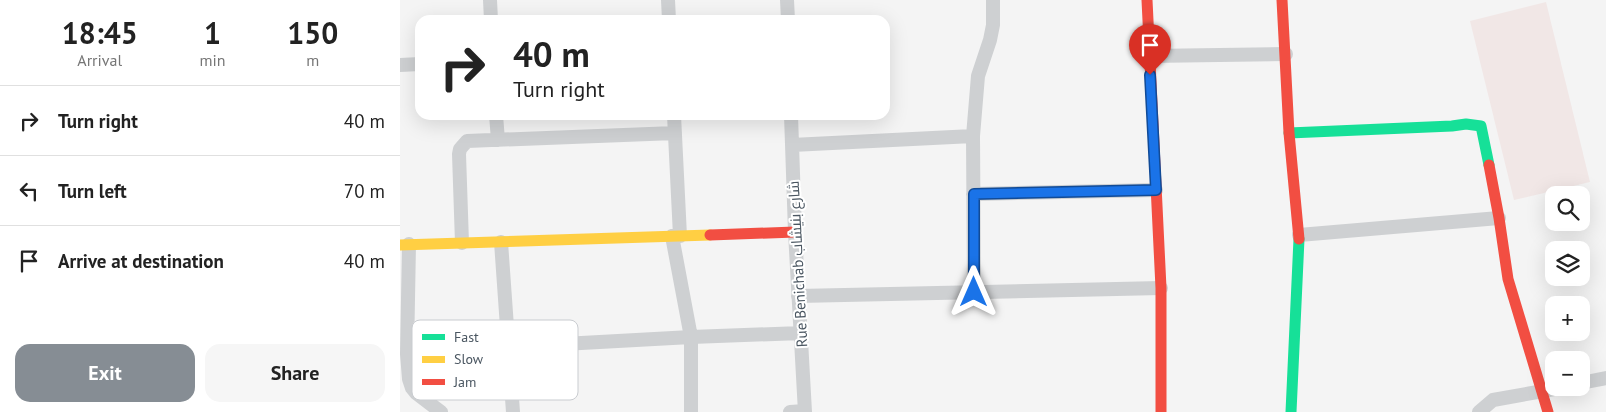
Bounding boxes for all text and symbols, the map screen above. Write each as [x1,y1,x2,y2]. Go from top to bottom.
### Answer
text: 18:45 [62,13,138,52]
text: 1 [204,13,221,52]
text: 150 [287,13,338,52]
pin [1129,24,1171,75]
text: 40 m [513,31,590,77]
icon: arrive [1136,31,1164,59]
icon: right [430,35,495,100]
text: Arrival [77,50,122,70]
text: min [200,50,226,70]
text: m [306,50,319,70]
text: Turn right [513,75,605,103]
icon: right [15,107,43,135]
text: Turn right [58,109,138,133]
text: 40 m [344,109,385,133]
icon: left [15,177,43,205]
text: Turn left [58,179,127,203]
text: 70 m [344,179,385,203]
street label: Rue Benichab شارع بنيشاب [784,180,813,348]
map controls [1545,186,1590,396]
button: search [1545,186,1590,231]
button: layers [1545,241,1590,286]
icon: arrive [15,247,43,275]
text: Arrive at destination [58,249,224,273]
text: 40 m [344,249,385,273]
position arrow [947,265,999,317]
button: + [1545,296,1590,341]
legend [412,320,578,400]
text: Fast [454,328,479,346]
button: Exit [15,344,195,402]
button: Share [205,344,385,402]
text: Slow [454,350,484,368]
button: − [1545,351,1590,396]
text: Jam [453,373,476,391]

